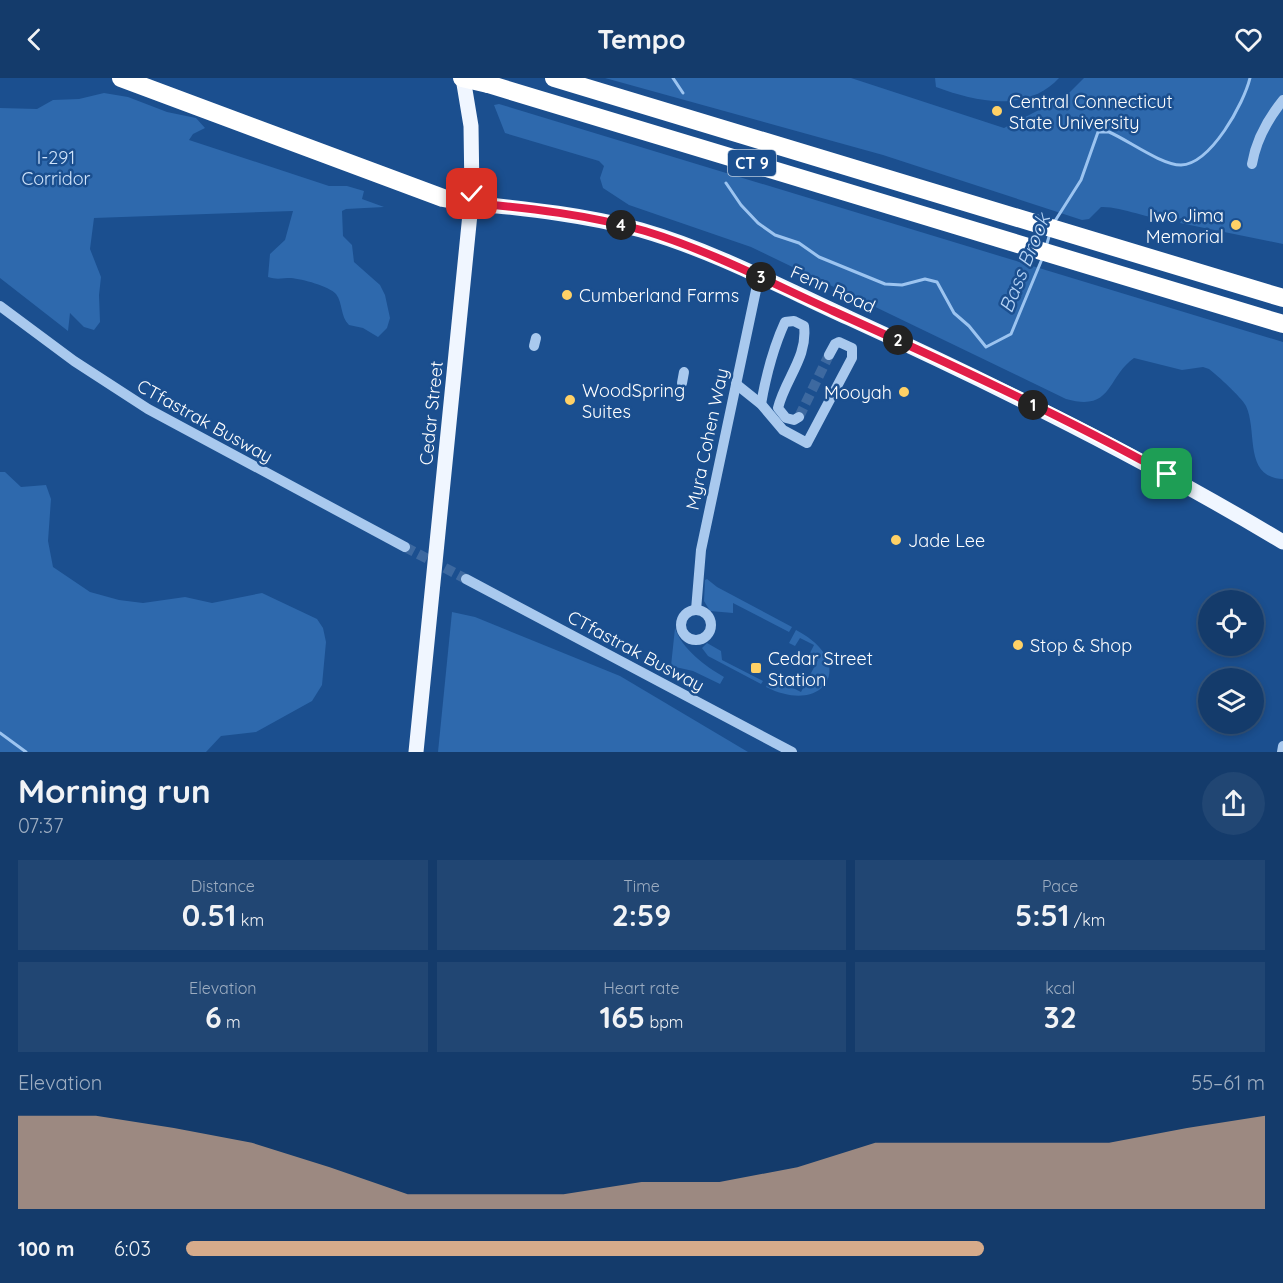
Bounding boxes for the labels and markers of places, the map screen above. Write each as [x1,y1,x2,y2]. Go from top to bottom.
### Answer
place label: Central Connecticut State University [1009,90,1173,134]
marker: Central Connecticut State University [990,104,1004,118]
pin [446,168,497,219]
place label: Iwo Jima Memorial [1146,204,1224,248]
pin: 4 [606,210,636,240]
marker: Iwo Jima Memorial [1229,218,1243,232]
pin: 3 [746,262,776,292]
place label: Cumberland Farms [579,284,739,307]
marker: Cumberland Farms [560,288,574,302]
pin: 2 [883,325,913,355]
place label: WoodSpring Suites [582,379,685,423]
place label: Mooyah [824,381,892,404]
marker: Mooyah [897,385,911,399]
pin: 1 [1018,390,1048,420]
marker: WoodSpring Suites [563,393,577,407]
pin [1141,448,1192,499]
place label: Jade Lee [908,529,985,552]
marker: Jade Lee [889,533,903,547]
place label: Stop & Shop [1030,634,1132,657]
marker: Stop & Shop [1011,638,1025,652]
place label: Cedar Street Station [768,647,873,691]
marker: Cedar Street Station [749,661,763,675]

